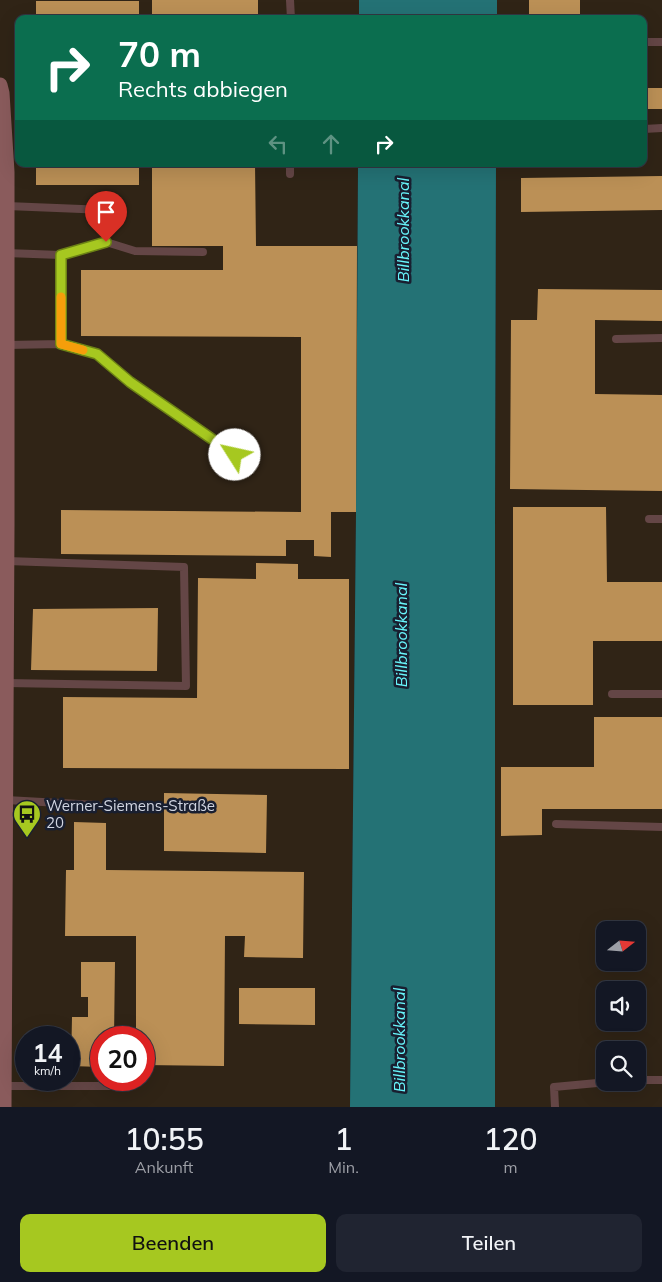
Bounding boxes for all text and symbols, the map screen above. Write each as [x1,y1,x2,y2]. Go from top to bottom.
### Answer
text: 70 m [118,32,201,76]
icon: right [35,35,100,100]
text: Rechts abbiegen [118,75,288,103]
icon: left [264,130,292,158]
icon: ahead [317,130,345,158]
icon: right [370,130,398,158]
water label: Billbrookkanal [393,177,413,282]
pin [85,191,127,242]
icon: arrive [92,198,120,226]
position arrow [208,428,260,480]
water label: Billbrookkanal [391,582,411,687]
place label: Werner-Siemens-Straße 20 [46,796,215,832]
bus stop icon: Werner-Siemens-Straße 20 [12,799,42,838]
north arrow [596,921,646,971]
map controls [596,921,646,1091]
button: sound [596,981,646,1031]
water label: Billbrookkanal [389,987,409,1092]
speed limit sign: 20 [90,1026,155,1091]
text: 14 [32,1037,63,1068]
button: search [596,1041,646,1091]
text: km/h [34,1063,61,1078]
text: 10:55 [125,1120,204,1158]
text: 1 [335,1120,353,1158]
text: 120 [483,1120,537,1158]
text: Ankunft [135,1157,193,1177]
text: Min. [328,1157,359,1177]
text: m [503,1157,517,1177]
button: Beenden [20,1214,326,1272]
button: Teilen [336,1214,642,1272]

